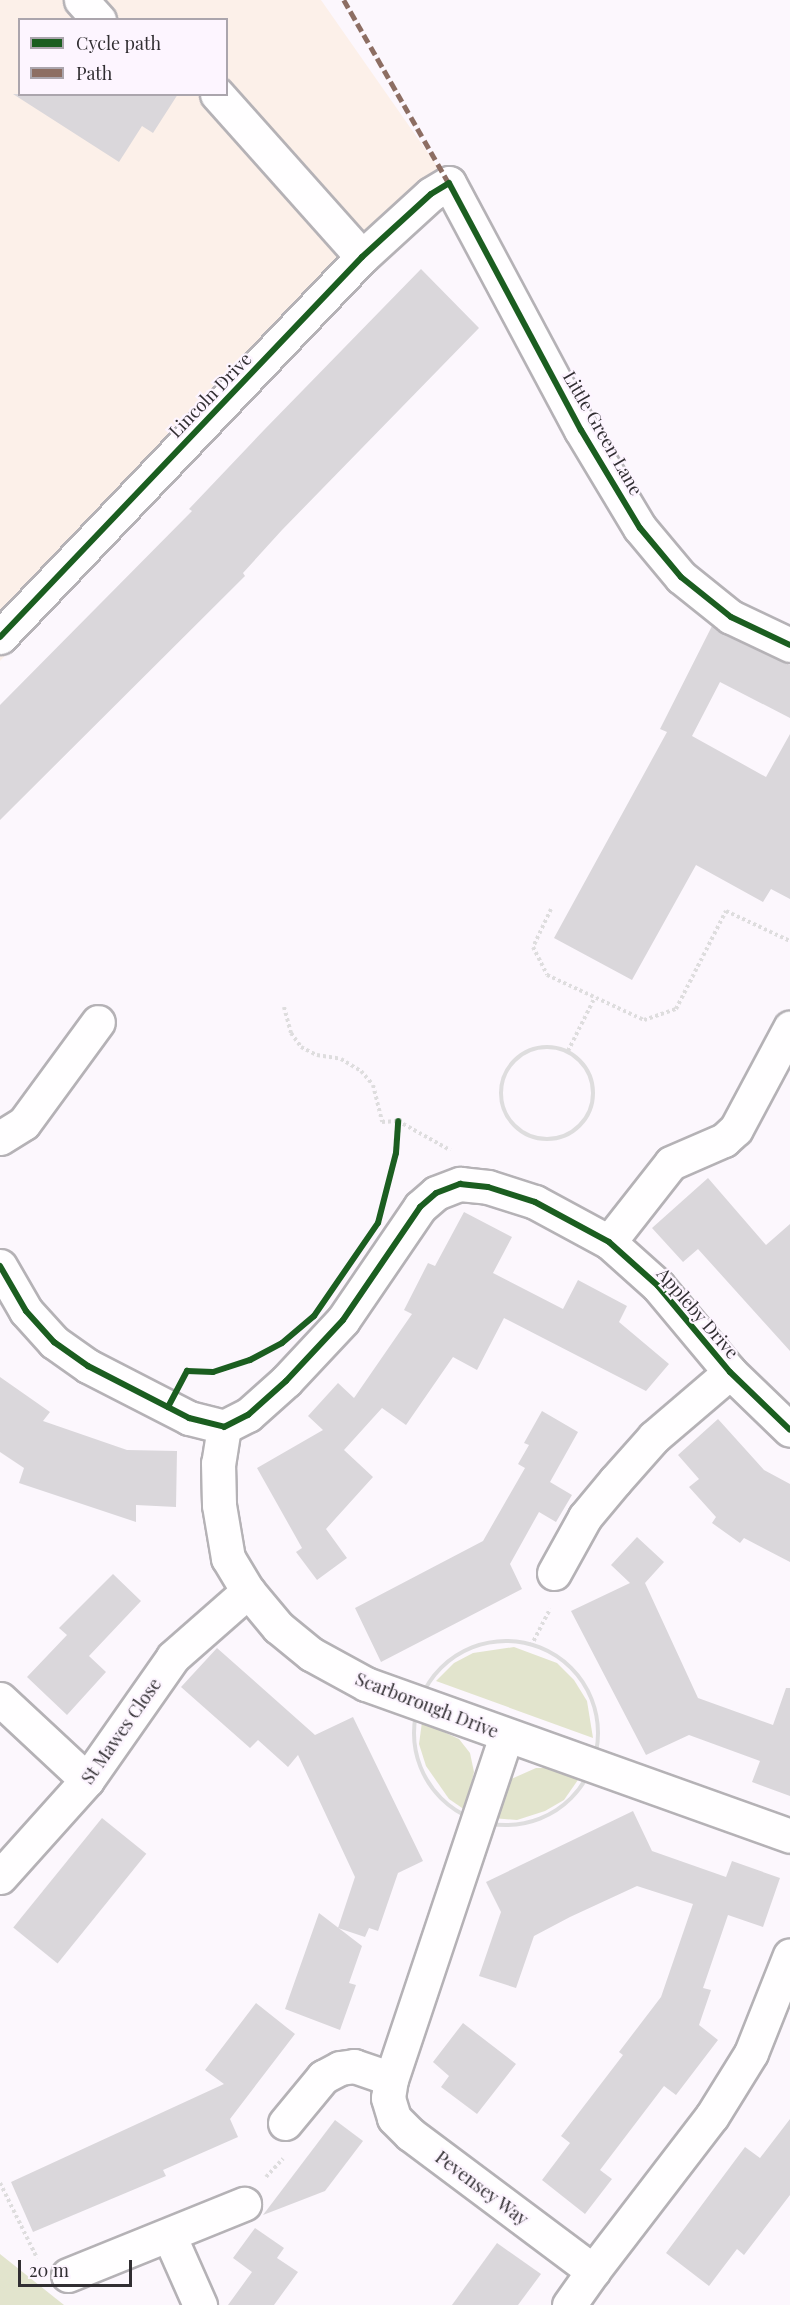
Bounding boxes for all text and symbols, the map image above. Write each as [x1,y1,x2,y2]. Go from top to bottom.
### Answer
legend [18,18,228,96]
text: Cycle path [76,31,161,55]
text: Path [76,61,112,85]
street label: Lincoln Drive [164,348,256,442]
street label: Little Green Lane [559,367,647,499]
street label: Appleby Drive [652,1263,744,1363]
street label: Scarborough Drive [352,1668,502,1742]
street label: St Mawes Close [76,1674,166,1788]
street label: Pevensey Way [431,2146,533,2230]
scale bar [21,2248,135,2286]
text: 20 m [29,2258,69,2282]

